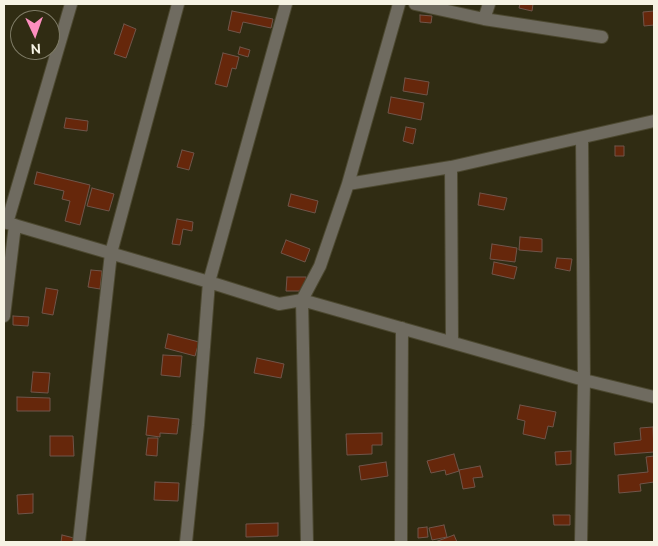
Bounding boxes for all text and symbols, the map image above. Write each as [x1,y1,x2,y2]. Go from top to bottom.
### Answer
north arrow [10,10,60,60]
text: N [30,41,41,57]

